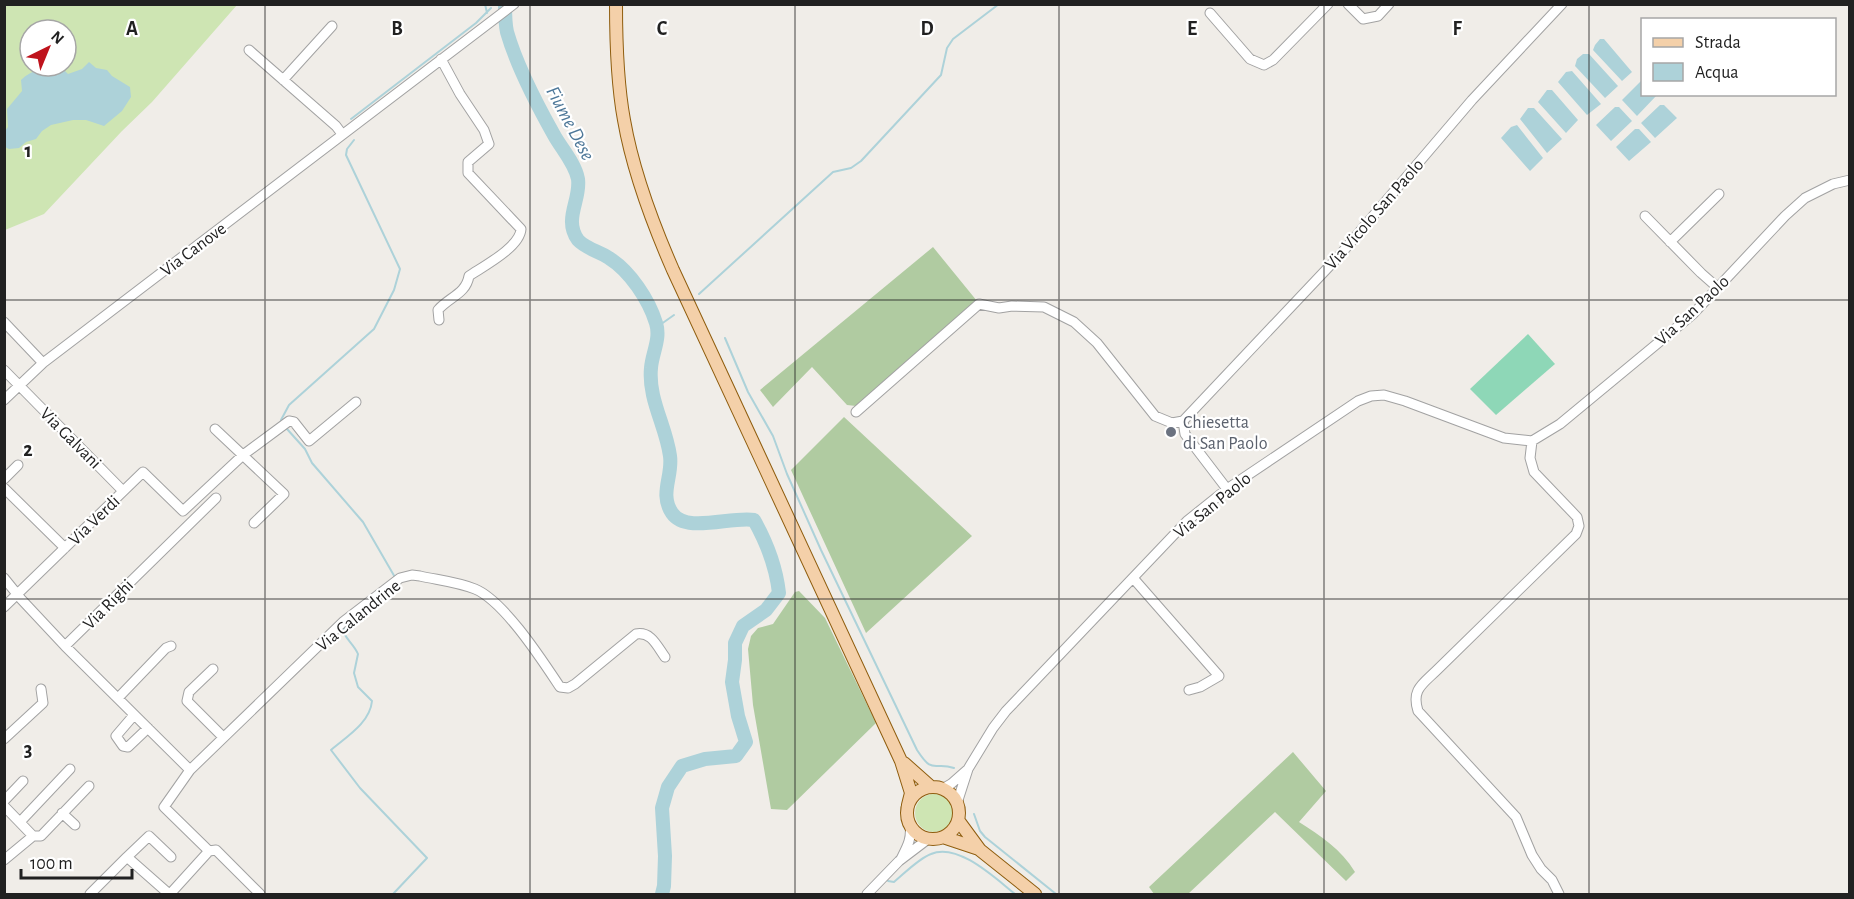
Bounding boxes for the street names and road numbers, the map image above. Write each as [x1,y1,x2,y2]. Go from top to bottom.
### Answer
street label: Via Vicolo San Paolo [1322,156,1428,273]
street label: Via Canove [158,219,230,280]
street label: Via San Paolo [1652,272,1733,349]
street label: Via Galvani [36,405,104,473]
street label: Via San Paolo [1171,469,1255,542]
street label: Via Verdi [66,492,124,549]
street label: Via Righi [80,576,137,633]
street label: Via Calandrine [313,577,404,655]

